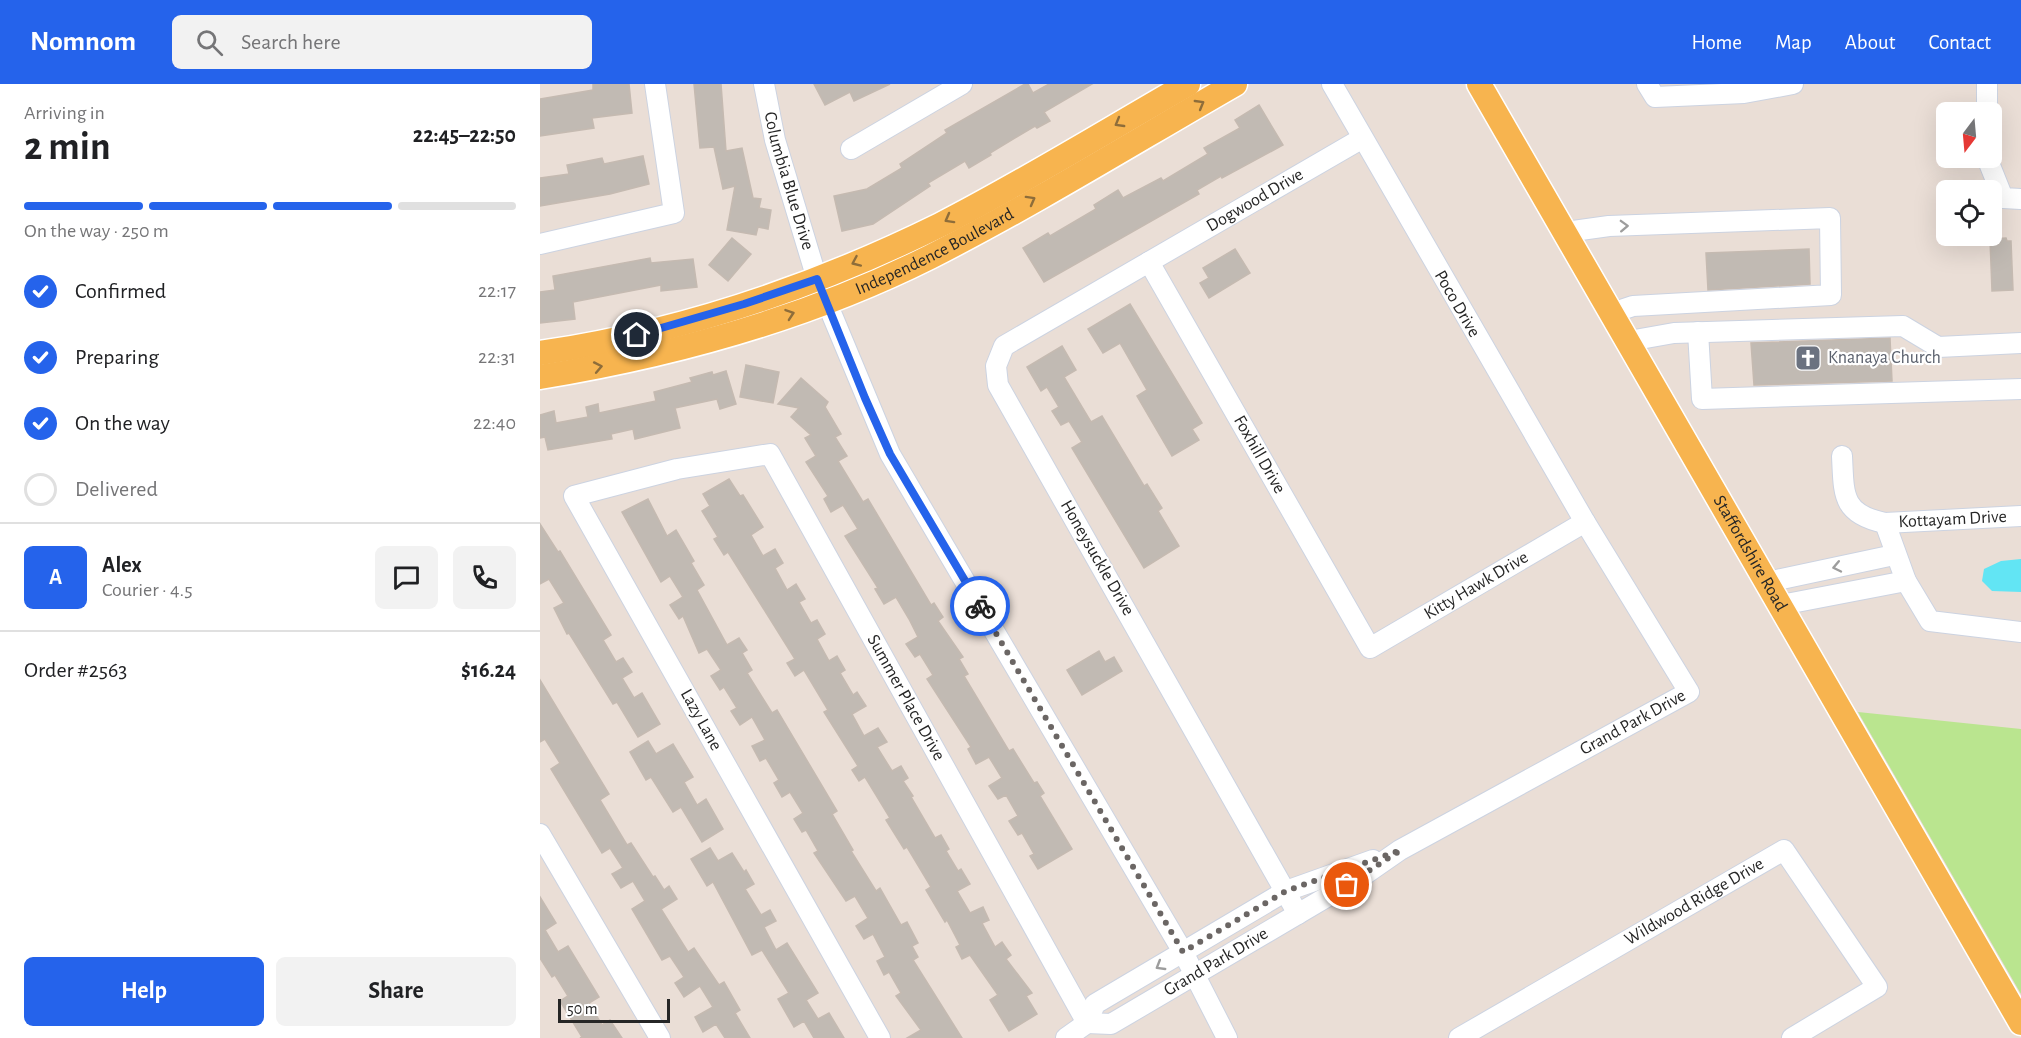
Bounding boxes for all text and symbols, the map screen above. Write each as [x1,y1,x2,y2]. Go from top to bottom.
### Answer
search box [172,15,592,69]
icon: search [193,26,226,59]
text: Nomnom [30,28,136,56]
text: Search here [241,31,341,53]
text: Home [1691,32,1742,53]
text: Map [1775,32,1812,53]
text: About [1845,32,1895,53]
text: Contact [1928,32,1991,53]
one-way arrow [1194,100,1204,111]
north arrow [1936,102,2002,168]
map controls [1936,102,2002,246]
text: Arriving in [24,103,105,123]
street label: Columbia Blue Drive [761,110,817,252]
one-way arrow [1115,116,1125,128]
text: 22:45–22:50 [413,124,516,146]
text: 2 min [24,128,111,167]
street label: Dogwood Drive [1204,165,1307,235]
button: locate [1936,180,2002,246]
one-way arrow [1025,196,1035,207]
street label: Independence Boulevard [853,205,1017,299]
one-way arrow [945,212,955,223]
one-way arrow [1619,219,1628,232]
text: On the way · 250 m [24,221,169,241]
one-way arrow [851,255,862,267]
street label: Poco Drive [1431,268,1483,340]
icon: check [24,275,57,308]
text: Confirmed [75,280,166,302]
text: 22:17 [478,281,516,301]
pin [611,309,662,360]
one-way arrow [784,309,795,322]
icon: home [620,318,653,351]
icon: check [24,341,57,374]
church icon: Knanaya Church [1793,343,1823,373]
text: Preparing [75,346,159,368]
text: 22:31 [478,347,516,367]
place label: Knanaya Church [1828,349,1941,367]
one-way arrow [592,361,602,374]
icon: check [24,407,57,440]
text: On the way [75,412,170,434]
text: 22:40 [473,413,516,433]
street label: Foxhill Drive [1230,413,1289,497]
text: Delivered [75,478,158,500]
street label: Staffordshire Road [1710,493,1790,614]
street label: Honeysuckle Drive [1057,497,1137,619]
street label: Kottayam Drive [1898,508,2007,531]
button: chat [375,546,438,609]
button: phone [453,546,516,609]
street label: Kitty Hawk Drive [1421,548,1531,623]
text: Alex [102,554,142,576]
one-way arrow [1832,560,1842,573]
text: A [49,566,62,588]
courier [950,576,1010,636]
text: Courier · 4.5 [102,580,193,600]
icon: bike [964,590,997,623]
street label: Summer Place Drive [864,632,948,764]
text: Order #2563 [24,659,127,681]
text: $16.24 [461,659,516,681]
street label: Lazy Lane [677,686,725,754]
street label: Grand Park Drive [1577,687,1689,759]
street label: Wildwood Ridge Drive [1622,855,1767,949]
pin [1321,859,1372,910]
icon: bag [1330,868,1363,901]
street label: Grand Park Drive [1161,925,1271,1000]
button: Help [24,957,264,1026]
button: Share [276,957,516,1026]
one-way arrow [1156,958,1166,970]
scale bar [558,996,670,1024]
text: 50 m [567,1001,598,1017]

